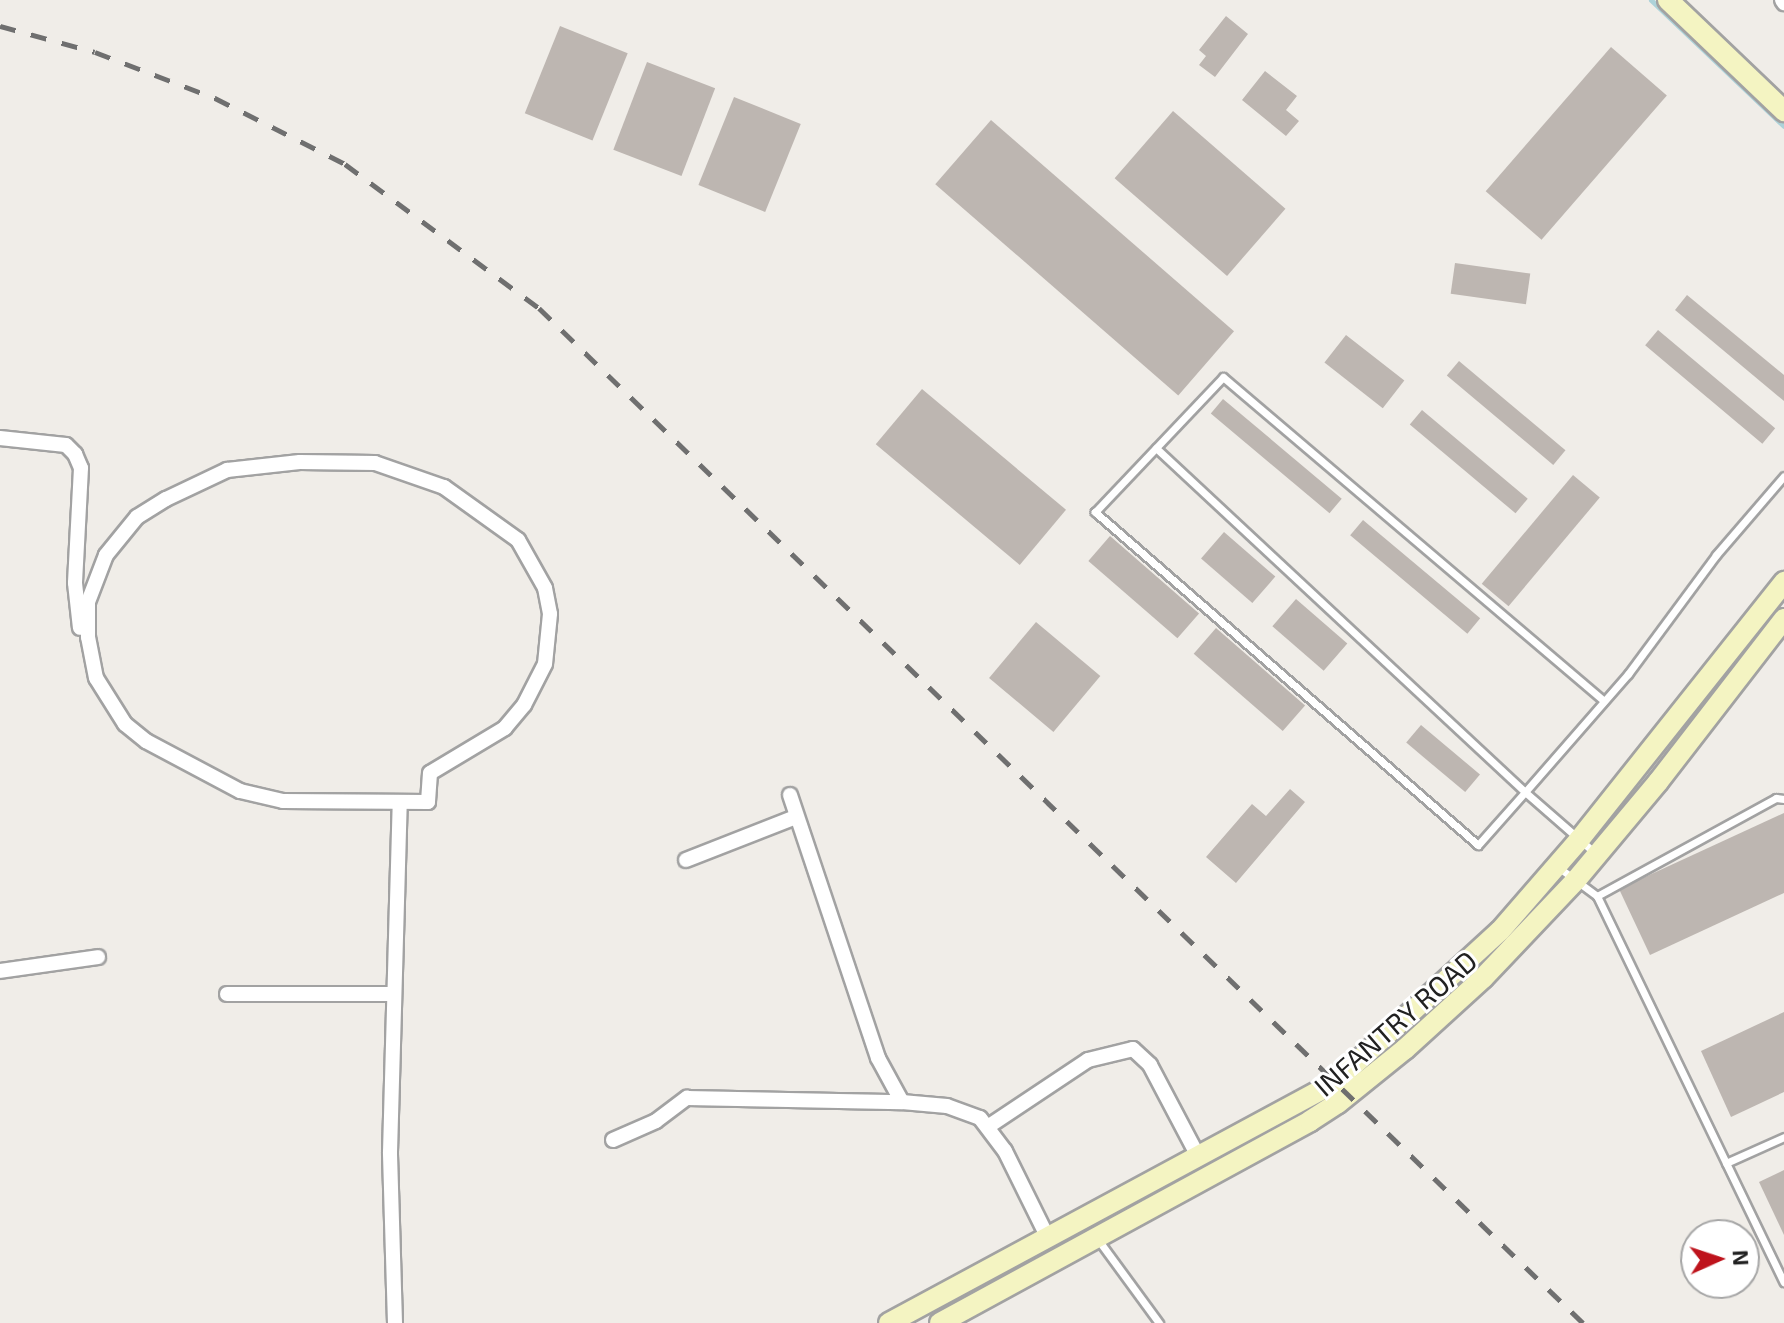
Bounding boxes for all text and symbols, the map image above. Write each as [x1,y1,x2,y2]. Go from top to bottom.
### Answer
street label: INFANTRY ROAD [1307,943,1483,1103]
north arrow [1680,1219,1760,1299]
text: N [1729,1249,1755,1266]

